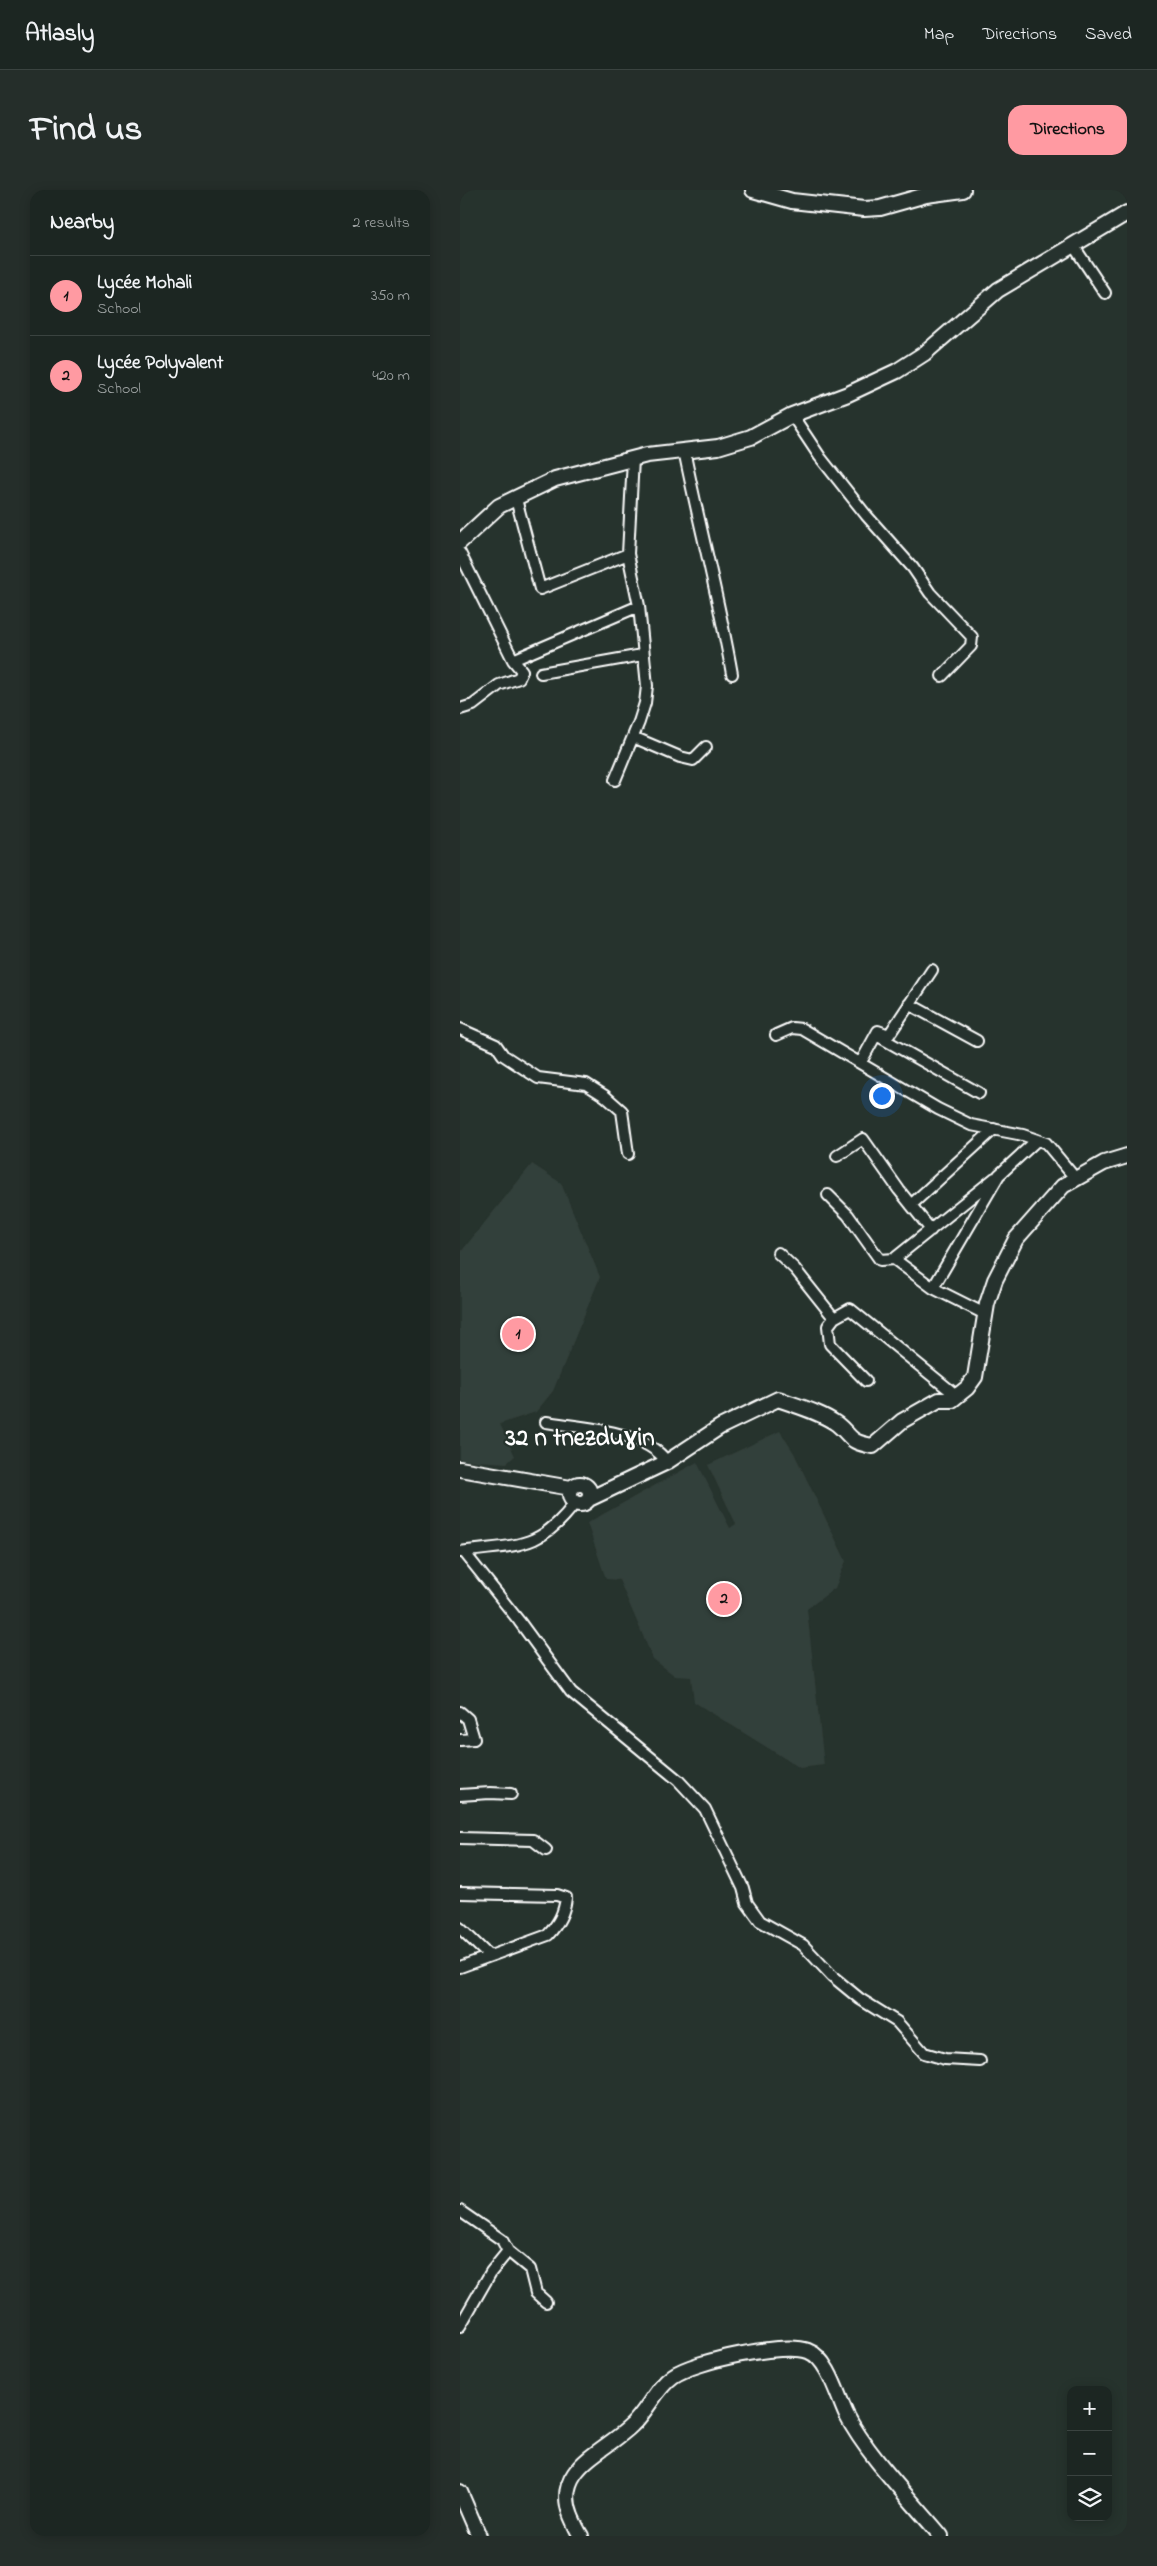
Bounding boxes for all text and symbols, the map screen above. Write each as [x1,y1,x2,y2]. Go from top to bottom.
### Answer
text: Atlasly [25,17,94,52]
text: Map [924,22,954,48]
text: Directions [982,22,1057,48]
text: Saved [1085,22,1132,48]
text: Find us [30,105,142,156]
button: Directions [1008,105,1127,155]
text: Nearby [50,208,114,238]
text: 2 results [352,211,410,235]
text: Lycée Mohali [97,270,192,297]
text: 1 [63,284,69,308]
text: 350 m [371,284,410,308]
text: School [97,297,141,321]
text: Lycée Polyvalent [97,350,223,377]
text: 2 [62,364,70,388]
text: 420 m [372,364,410,388]
text: School [97,377,141,401]
your location [869,1083,895,1109]
pin: 1 [502,1315,534,1353]
district label: 32 n tnezduɣin [505,1421,654,1457]
pin: 2 [708,1580,740,1618]
map controls [1067,2386,1112,2521]
button: + [1067,2386,1112,2431]
button: − [1067,2431,1112,2476]
button: layers [1067,2476,1112,2521]

